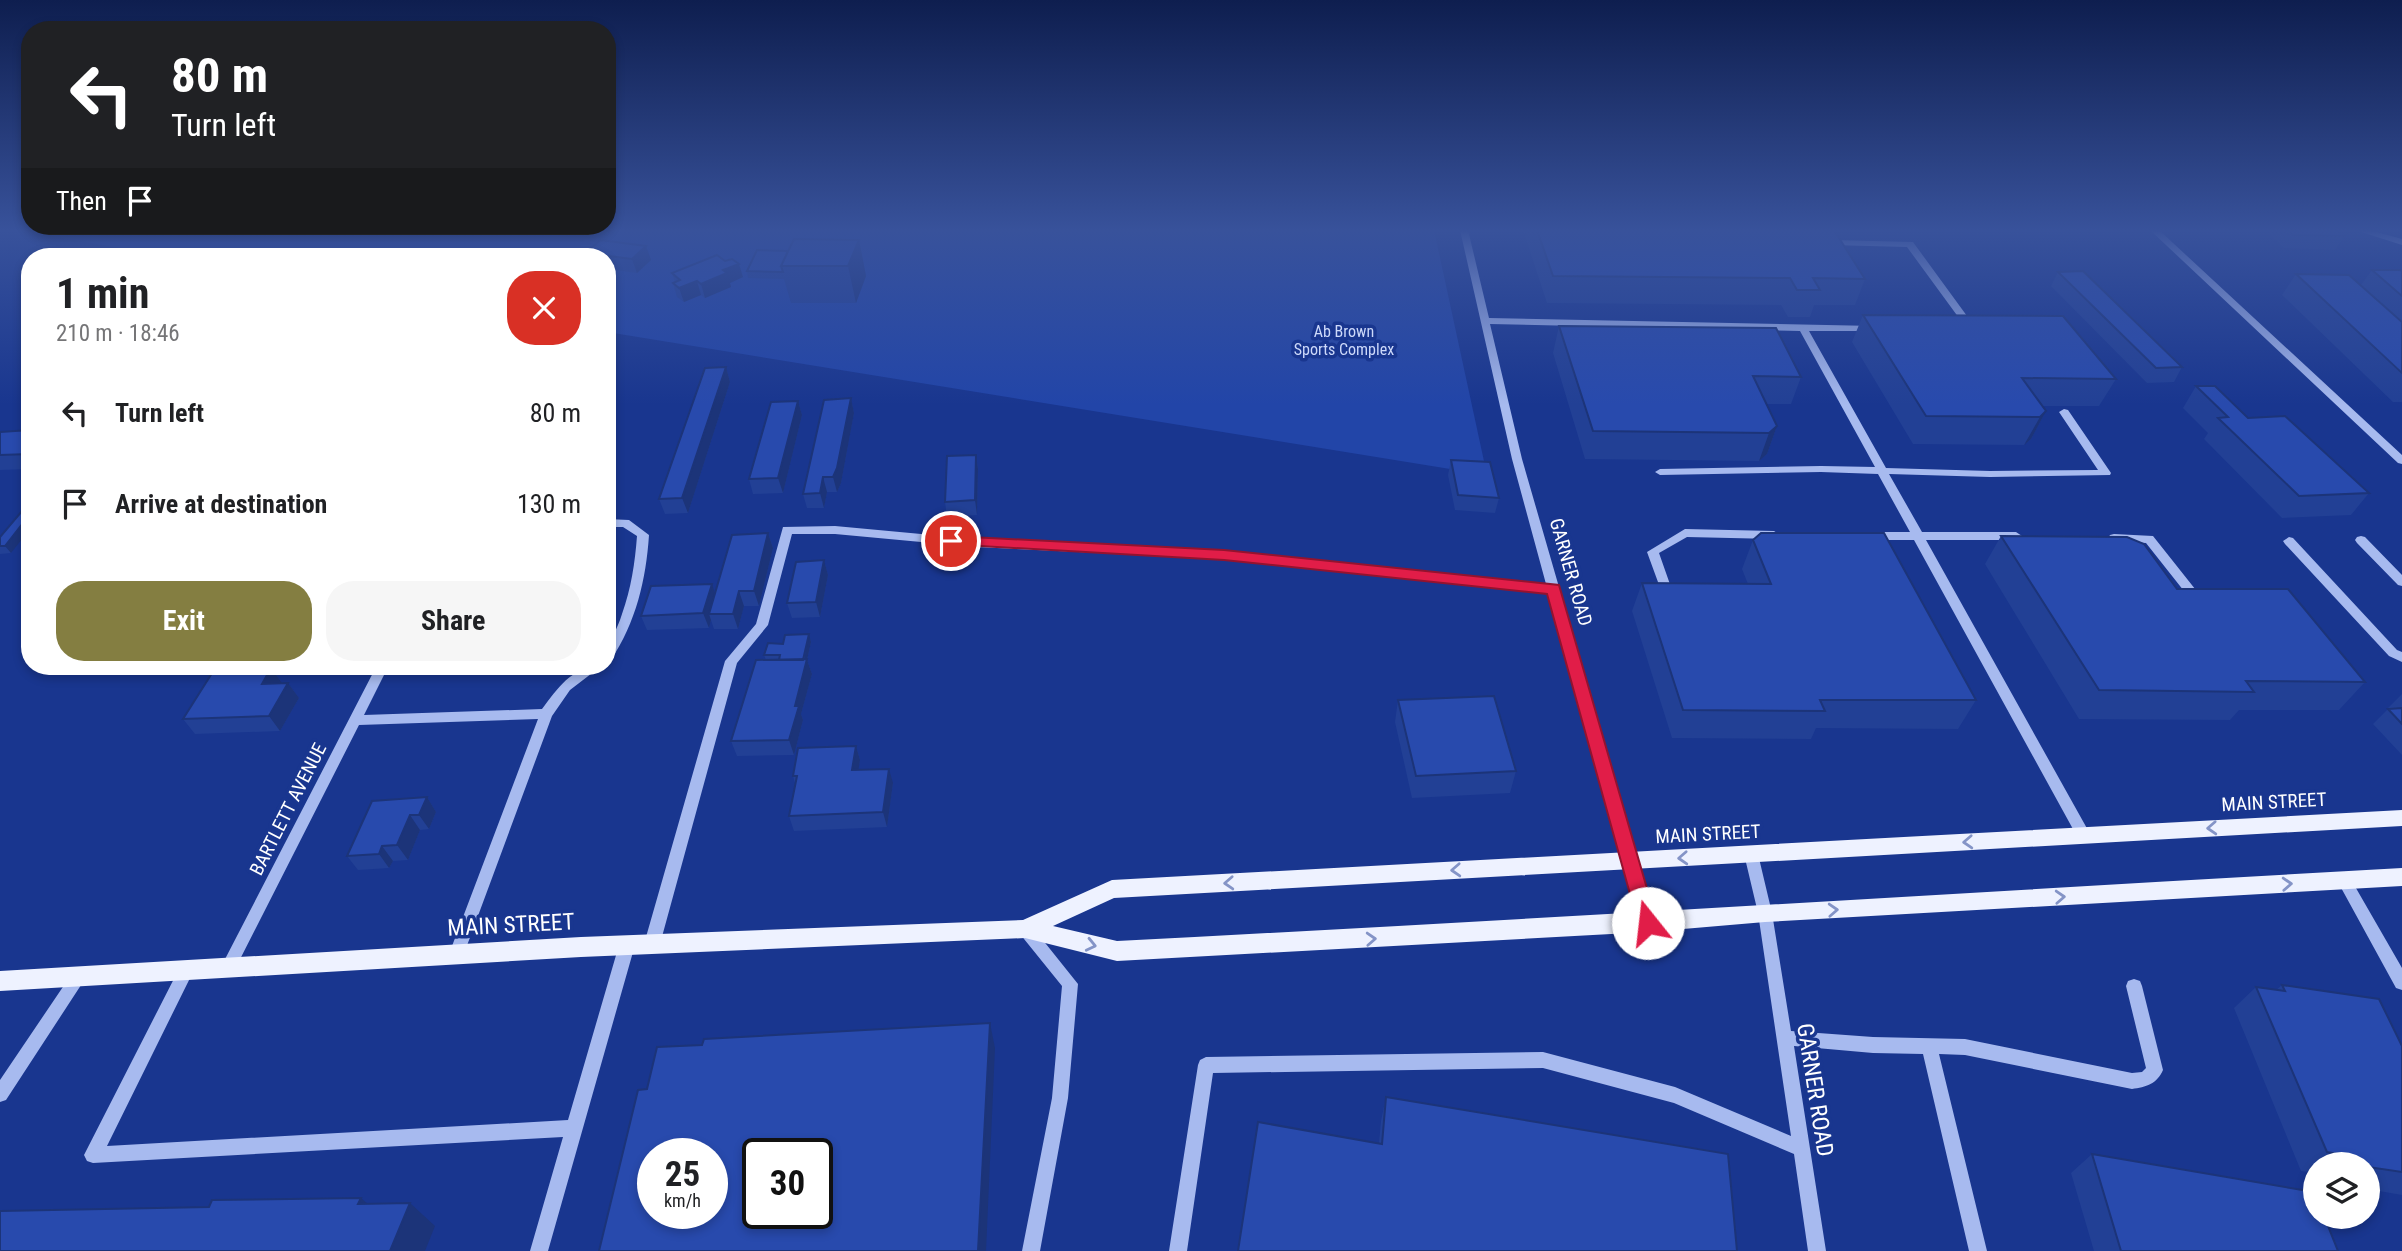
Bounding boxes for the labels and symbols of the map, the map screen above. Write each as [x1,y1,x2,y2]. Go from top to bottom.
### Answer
park label: Ab Brown Sports Complex [1294,322,1394,359]
pin [921,511,981,571]
street label: GARNER ROAD [1545,515,1597,629]
street label: BARTLETT AVENUE [245,739,331,879]
street label: MAIN STREET [2221,788,2327,816]
street label: MAIN STREET [1655,820,1761,848]
one-way arrow [2206,821,2217,836]
one-way arrow [1962,834,1973,849]
one-way arrow [1677,850,1688,865]
one-way arrow [1450,863,1461,878]
one-way arrow [1223,875,1234,890]
one-way arrow [2282,876,2293,891]
position arrow [1611,886,1685,960]
one-way arrow [2055,889,2066,904]
one-way arrow [1828,902,1839,917]
street label: MAIN STREET [447,908,575,942]
one-way arrow [1366,932,1377,947]
one-way arrow [1085,937,1097,951]
street label: GARNER ROAD [1791,1022,1839,1158]
speed limit sign: 30 [742,1138,833,1229]

